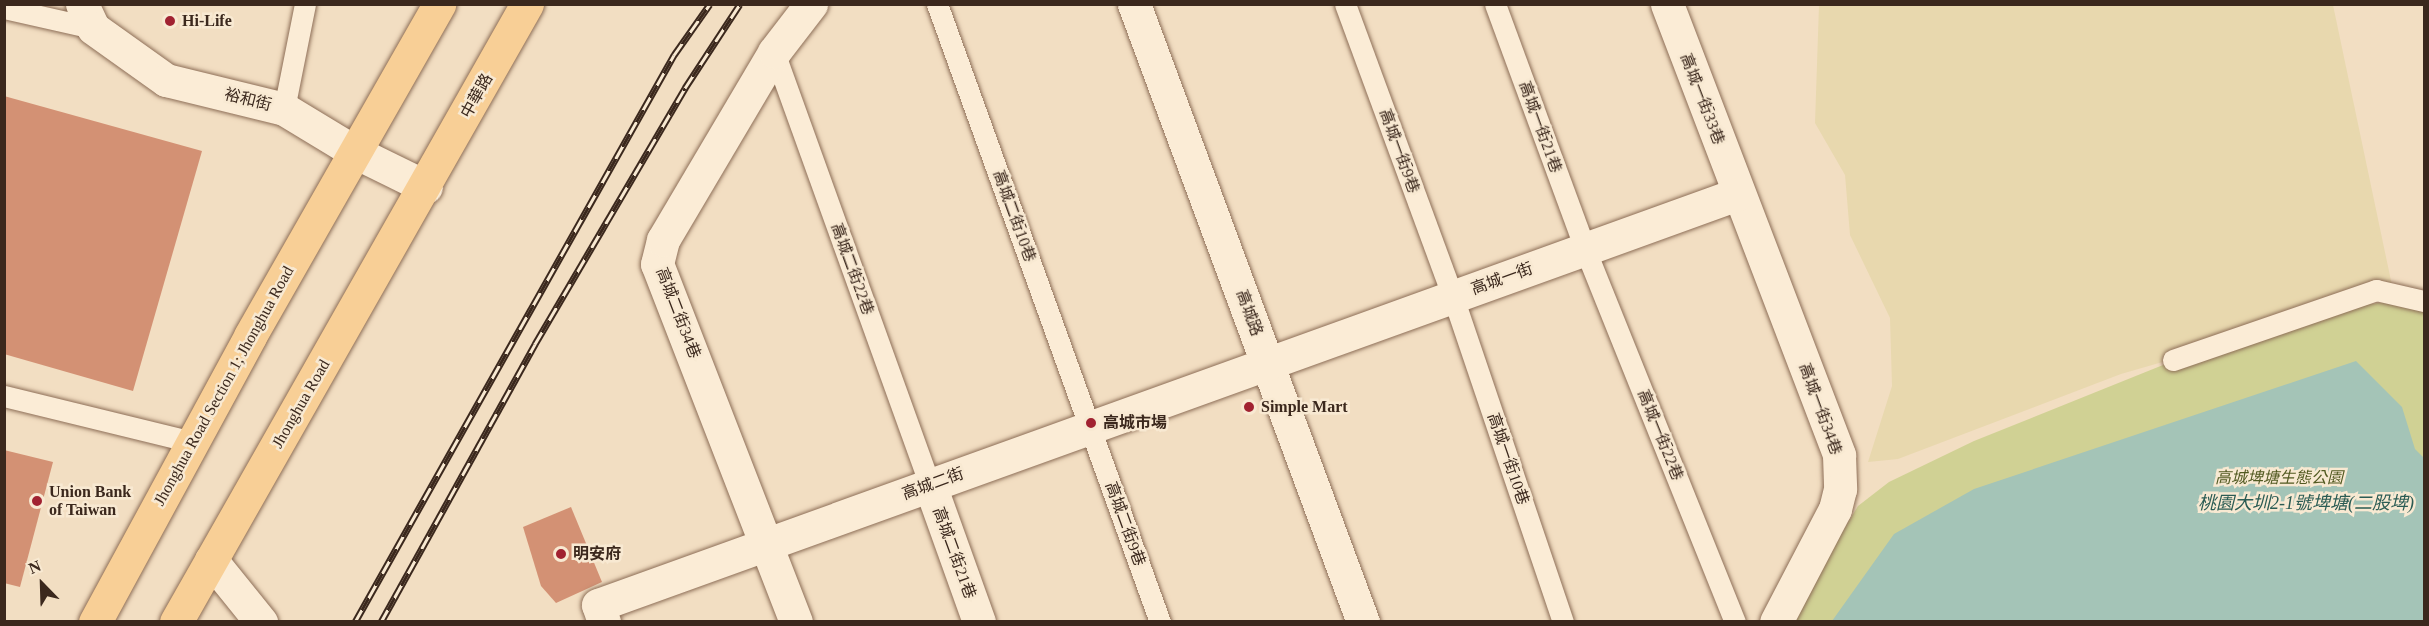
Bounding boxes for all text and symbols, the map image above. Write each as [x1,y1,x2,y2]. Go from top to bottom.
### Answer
place label: Hi-Life [182,11,232,31]
marker: Hi-Life [163,14,177,28]
street label: 高城一街33巷 [1676,51,1728,147]
street label: 中華路 [457,70,497,122]
street label: 高城一街21巷 [1515,79,1565,175]
street label: 裕和街 [222,85,274,115]
street label: 高城一街9巷 [1375,106,1423,196]
street label: 高城二街10巷 [989,168,1039,264]
street label: 高城二街22巷 [827,221,877,317]
street label: 高城一街 [1469,259,1535,299]
street label: Jhonghua Road Section 1; Jhonghua Road [150,263,298,509]
street label: 高城二街34巷 [652,265,704,361]
street label: 高城路 [1232,287,1266,339]
street label: Jhonghua Road [268,356,334,452]
street label: 高城一街34巷 [1795,361,1845,457]
street label: 高城一街22巷 [1633,387,1687,483]
place label: Simple Mart [1261,397,1348,417]
marker: Simple Mart [1242,400,1256,414]
street label: 高城一街10巷 [1483,410,1533,508]
place label: 高城市場 [1103,413,1167,433]
marker: 高城市場 [1084,416,1098,430]
street label: 高城二街 [900,464,966,504]
park label: 高城埤塘生態公園 [2215,468,2343,488]
street label: 高城二街9巷 [1101,479,1149,569]
place label: Union Bank of Taiwan [49,482,131,520]
water label: 桃園大圳2-1號埤塘(二股埤) [2198,492,2414,514]
marker: Union Bank of Taiwan [30,494,44,508]
street label: 高城二街21巷 [929,505,979,601]
place label: 明安府 [573,544,621,564]
marker: 明安府 [554,547,568,561]
north arrow [12,554,72,614]
text: N [26,557,43,577]

